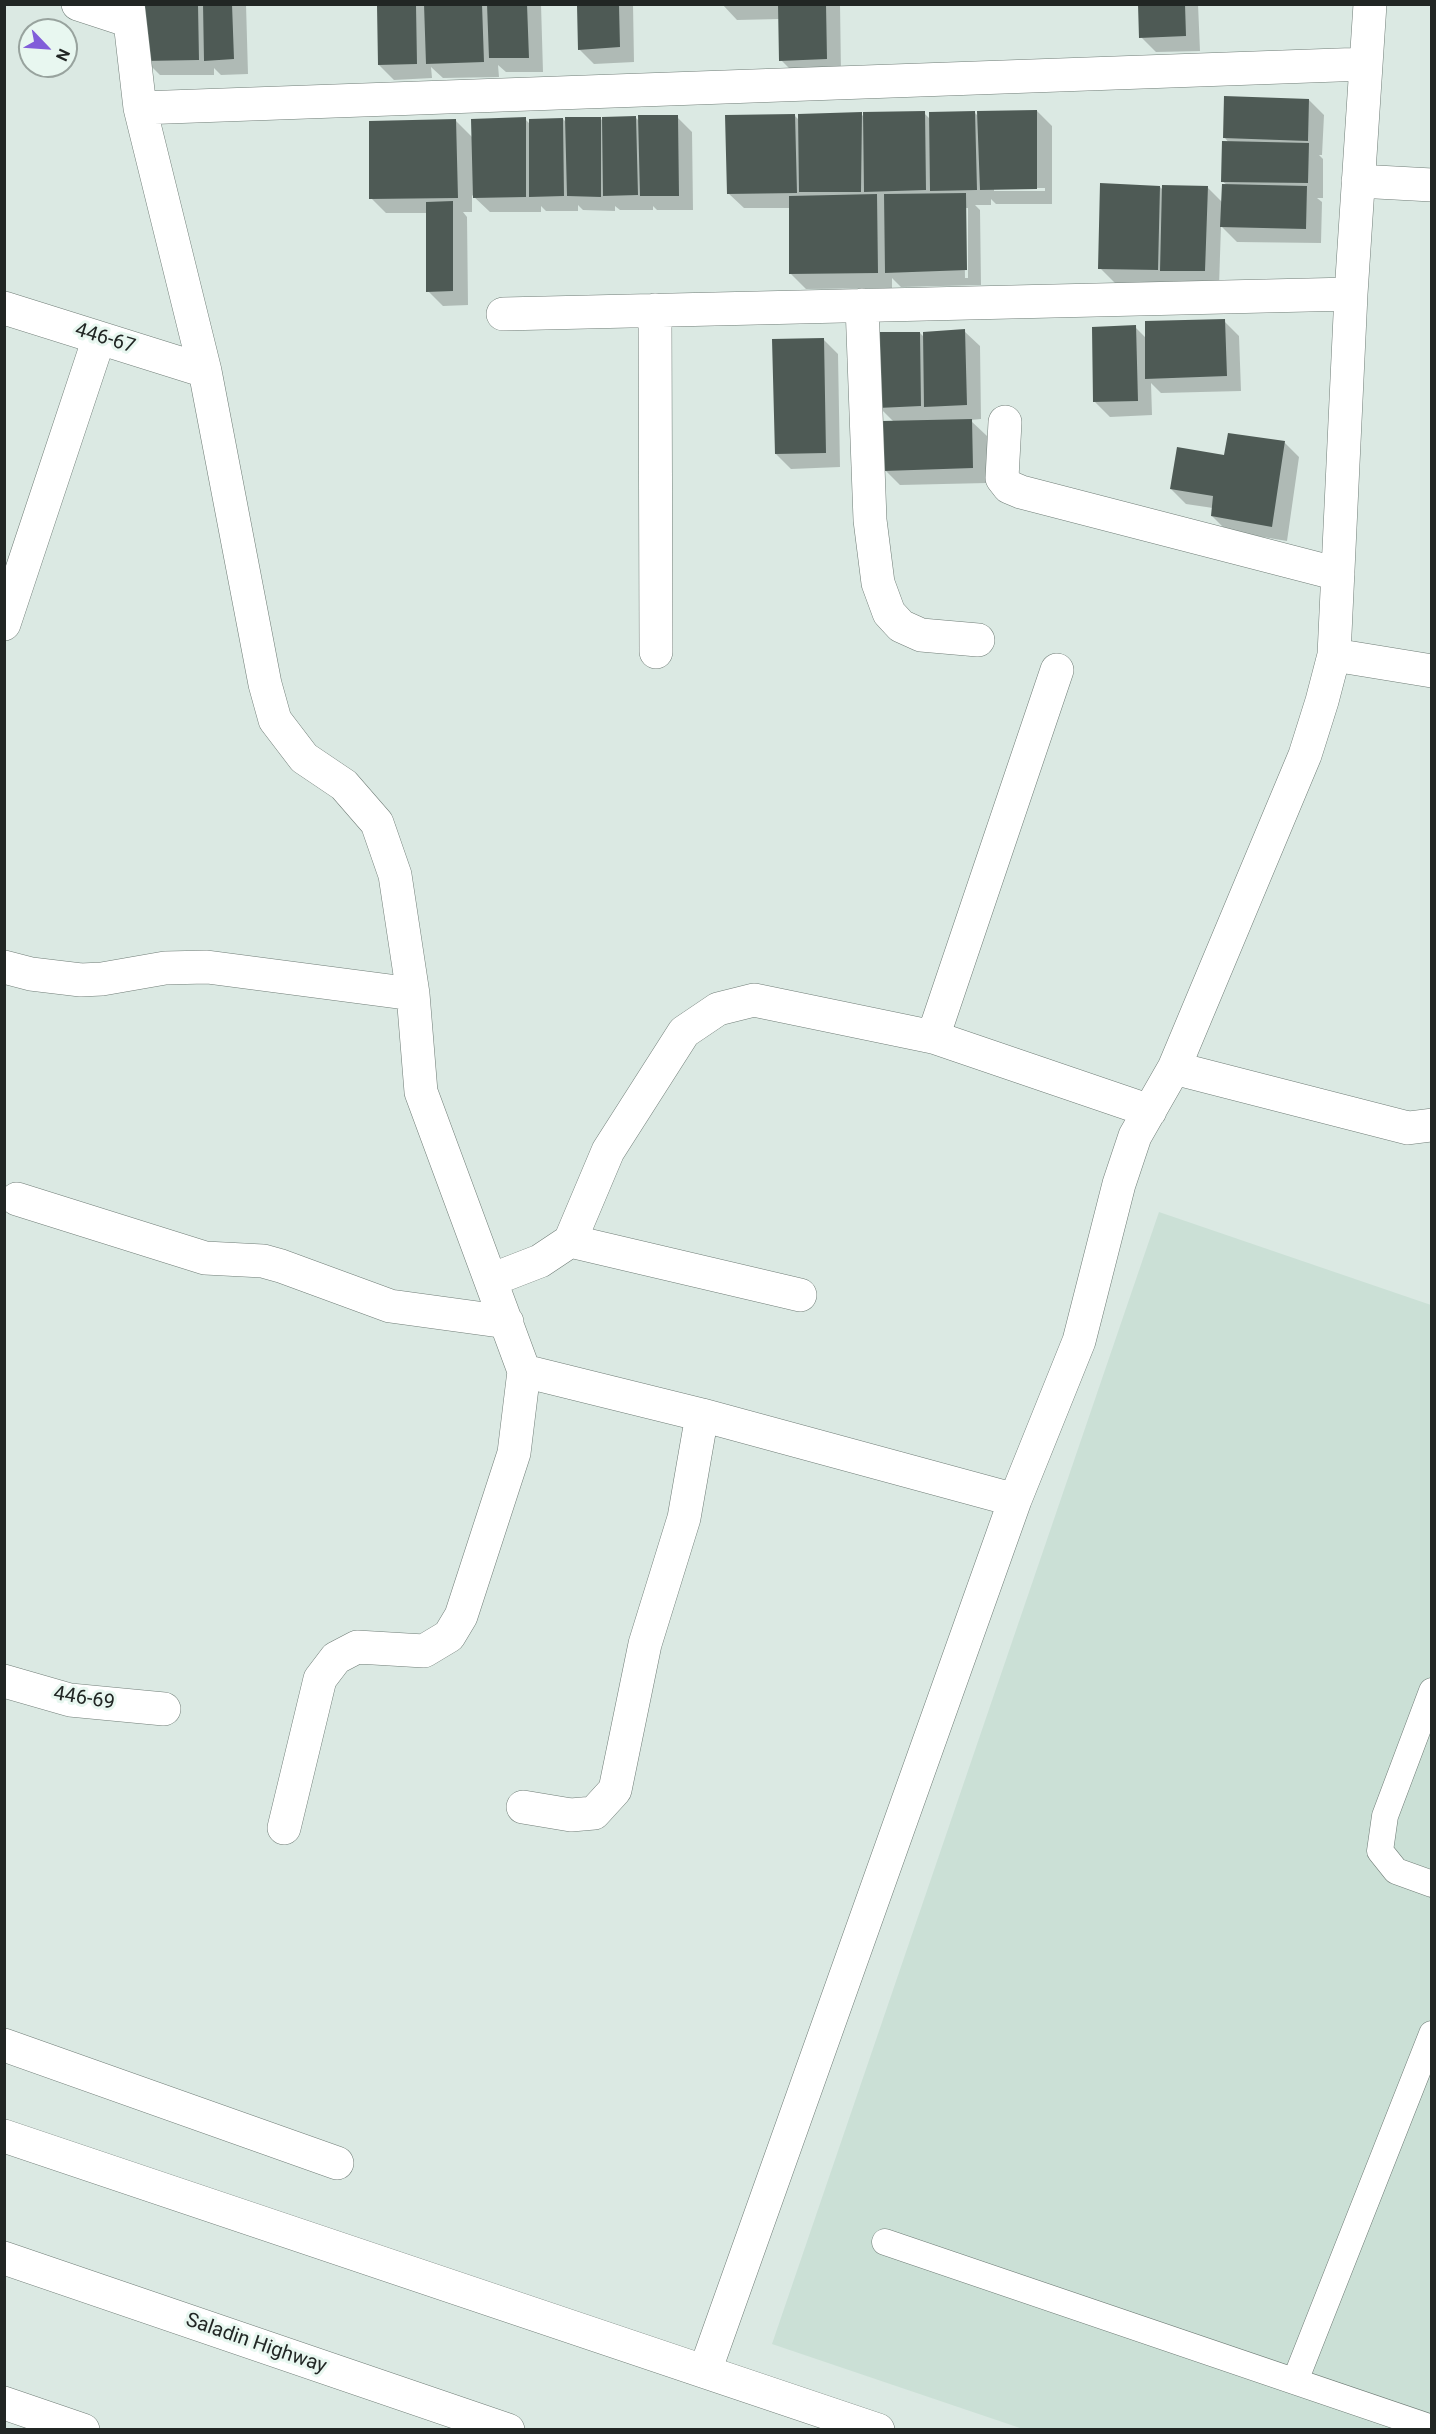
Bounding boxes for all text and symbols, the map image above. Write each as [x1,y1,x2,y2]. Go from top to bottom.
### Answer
north arrow [18,18,78,78]
text: N [52,46,74,64]
street label: 446-67 [72,319,138,359]
street label: 446-69 [52,1682,116,1716]
street label: Saladin Highway [182,2309,330,2379]

